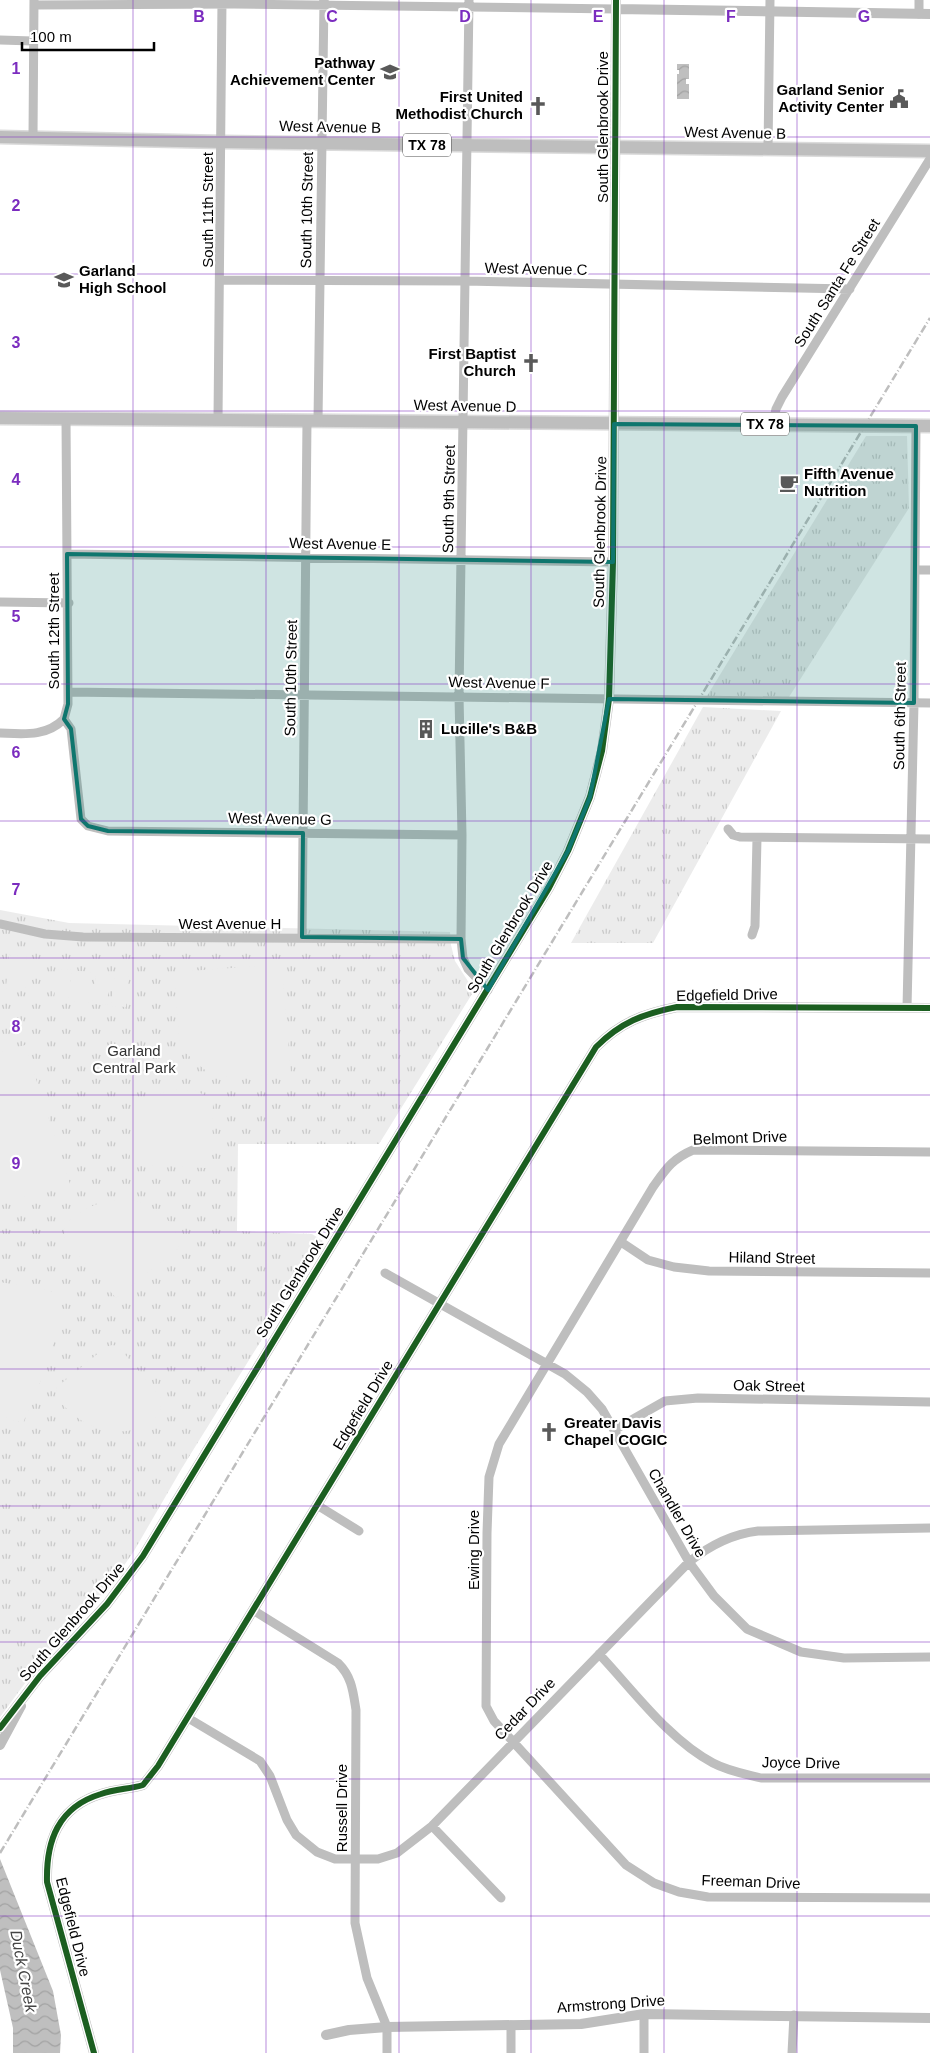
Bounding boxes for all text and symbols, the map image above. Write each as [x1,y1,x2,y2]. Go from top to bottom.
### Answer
text: B [193,8,205,25]
text: C [326,8,338,25]
text: D [459,8,471,25]
text: E [593,8,604,25]
text: F [726,8,736,25]
text: G [858,8,870,25]
scale bar [22,20,155,52]
text: 100 m [30,28,72,45]
street label: South Glenbrook Drive [594,51,611,203]
place label: Pathway Achievement Center [230,54,376,88]
text: 1 [12,60,21,77]
school or university icon: Pathway Achievement Center [379,61,401,83]
place label: Garland Senior Activity Center [776,81,884,115]
place label: First United Methodist Church [396,88,523,122]
public building icon: Garland Senior Activity Center [888,88,910,110]
church icon: First United Methodist Church [527,95,549,117]
street label: West Avenue B [279,117,381,136]
street label: West Avenue B [684,123,786,142]
road number: TX 78 [403,134,451,156]
street label: South 11th Street [199,151,216,268]
street label: South 10th Street [297,151,316,269]
text: 2 [12,197,21,214]
street label: South Santa Fe Street [790,215,884,350]
street label: West Avenue C [484,259,588,278]
place label: Garland High School [79,262,167,296]
school or university icon: Garland High School [53,269,75,291]
text: 3 [12,334,21,351]
place label: First Baptist Church [428,345,516,379]
church icon: First Baptist Church [520,352,542,374]
street label: West Avenue D [413,396,517,415]
road number: TX 78 [741,412,789,436]
street label: South 9th Street [439,444,458,553]
street label: South Glenbrook Drive [590,456,609,608]
place label: Fifth Avenue Nutrition [804,465,894,499]
text: 4 [12,471,21,488]
cafe icon: Fifth Avenue Nutrition [778,472,800,494]
street label: West Avenue E [289,534,391,553]
street label: South 12th Street [45,572,62,689]
text: 5 [12,608,21,625]
street label: South 10th Street [281,619,300,737]
street label: South 6th Street [890,661,909,770]
street label: West Avenue F [448,673,550,692]
building icon: Lucille's B&B [415,718,437,740]
place label: Lucille's B&B [441,720,537,737]
text: 6 [12,744,21,761]
street label: West Avenue G [228,809,332,828]
street label: South Glenbrook Drive [463,857,556,996]
text: 7 [12,881,21,898]
street label: West Avenue H [179,915,281,932]
street label: Edgefield Drive [676,985,778,1004]
text: 8 [12,1018,21,1035]
park label: Garland Central Park [92,1042,176,1076]
street label: Belmont Drive [693,1127,787,1148]
text: 9 [12,1155,21,1172]
street label: South Glenbrook Drive [252,1203,347,1341]
street label: Hiland Street [729,1248,816,1267]
street label: Edgefield Drive [329,1357,396,1453]
street label: Oak Street [733,1376,806,1395]
place label: Greater Davis Chapel COGIC [564,1414,668,1448]
church icon: Greater Davis Chapel COGIC [538,1421,560,1443]
street label: Chandler Drive [645,1465,710,1560]
street label: Ewing Drive [465,1510,482,1590]
street label: South Glenbrook Drive [15,1559,128,1685]
street label: Cedar Drive [491,1674,559,1743]
street label: Joyce Drive [762,1753,840,1772]
street label: Russell Drive [333,1764,350,1852]
street label: Freeman Drive [701,1871,801,1892]
street label: Edgefield Drive [53,1875,94,1978]
water label: Duck Creek [7,1928,40,2015]
street label: Armstrong Drive [556,1991,666,2016]

